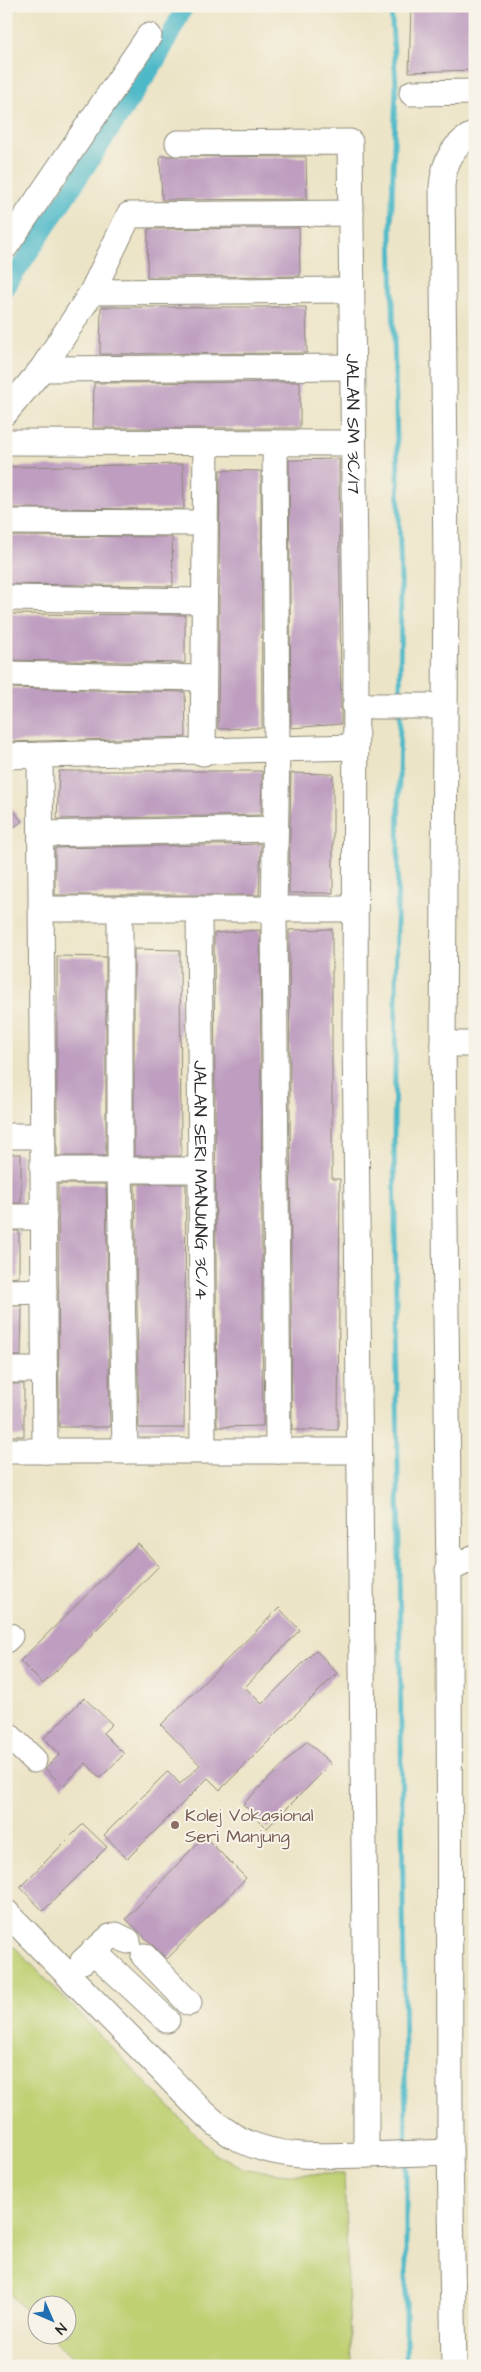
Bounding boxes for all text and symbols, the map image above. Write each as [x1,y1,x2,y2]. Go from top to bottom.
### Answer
street label: JALAN SM 3C/17 [340,353,367,495]
street label: JALAN SERI MANJUNG 3C/4 [188,1060,214,1300]
place label: Kolej Vokasional Seri Manjung [185,1803,314,1850]
marker: Kolej Vokasional Seri Manjung [169,1819,181,1831]
north arrow [28,2294,78,2344]
text: N [50,2318,71,2339]

